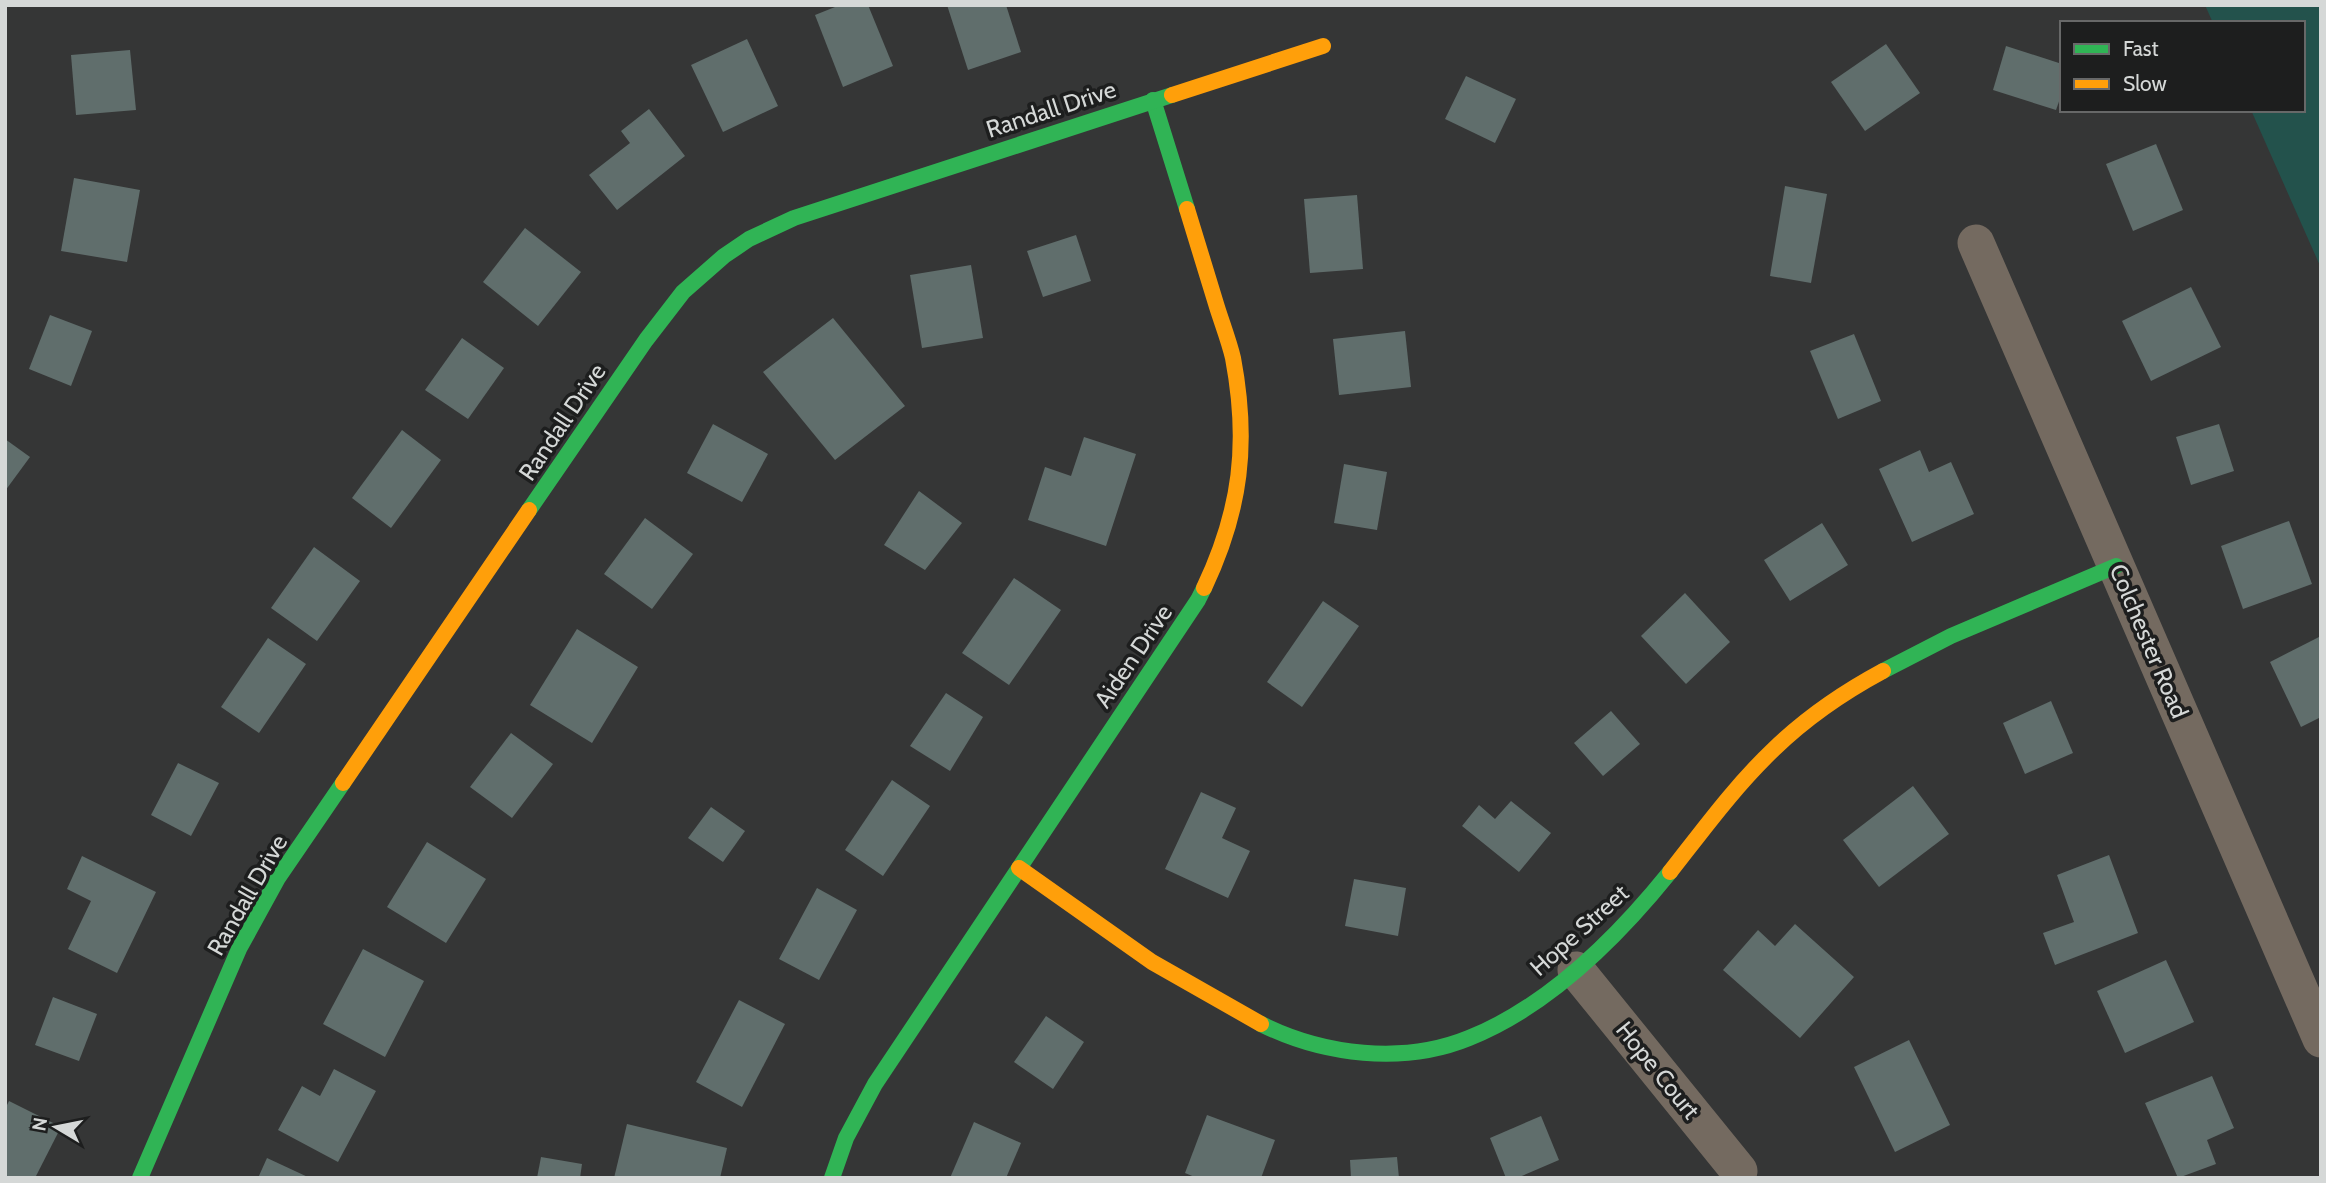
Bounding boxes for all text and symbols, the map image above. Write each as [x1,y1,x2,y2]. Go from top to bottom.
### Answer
legend [2060,21,2305,112]
text: Fast [2123,36,2159,61]
text: Slow [2123,71,2167,96]
street label: Randall Drive [982,74,1120,144]
street label: Randall Drive [512,358,612,486]
street label: Colchester Road [2103,560,2195,722]
street label: Aiden Drive [1088,599,1178,713]
street label: Randall Drive [201,829,293,961]
street label: Hope Street [1524,878,1634,982]
street label: Hope Court [1610,1016,1706,1124]
north arrow [21,1092,91,1162]
text: N [27,1116,52,1133]

